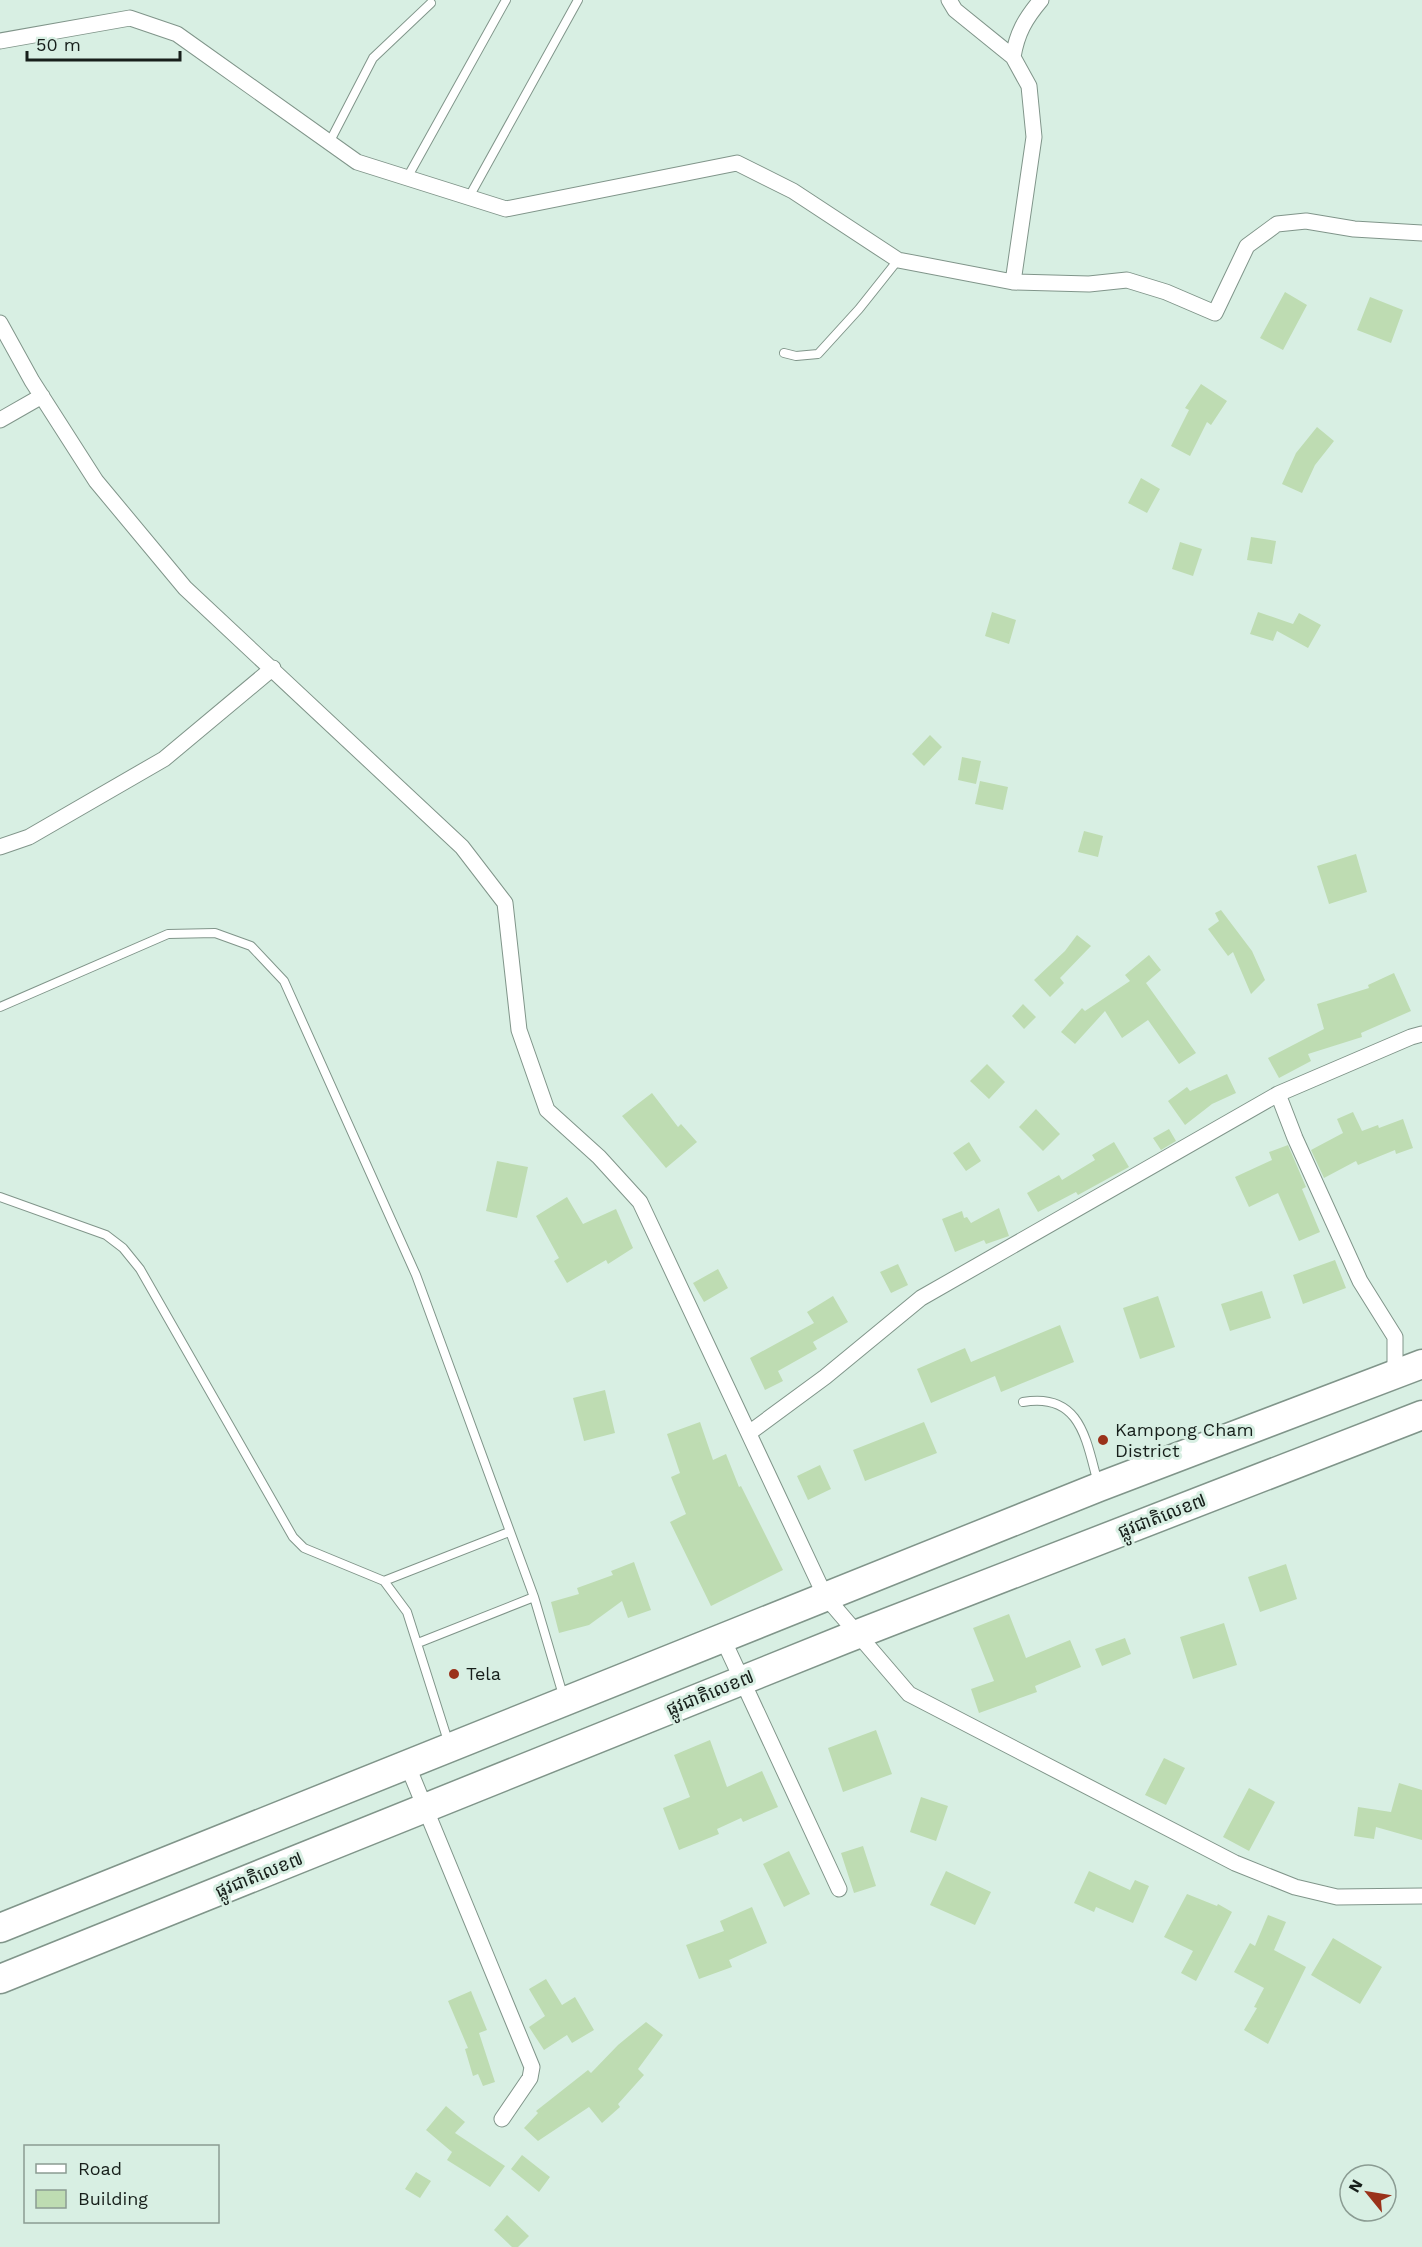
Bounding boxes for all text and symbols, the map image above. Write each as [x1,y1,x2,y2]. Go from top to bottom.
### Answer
scale bar [27,24,180,62]
text: 50 m [36,34,81,55]
place label: Kampong Cham District [1115,1419,1254,1461]
marker: Kampong Cham District [1096,1433,1110,1447]
street label: ផ្លូវជាតិលេខ៧ [1115,1489,1211,1548]
place label: Tela [466,1663,501,1684]
street label: ផ្លូវជាតិលេខ៧ [663,1665,759,1726]
marker: Tela [447,1667,461,1681]
street label: ផ្លូវជាតិលេខ៧ [212,1847,308,1908]
legend [24,2145,219,2223]
text: Road [78,2158,122,2179]
north arrow [1338,2163,1398,2223]
text: N [1344,2176,1367,2196]
text: Building [78,2188,148,2209]

